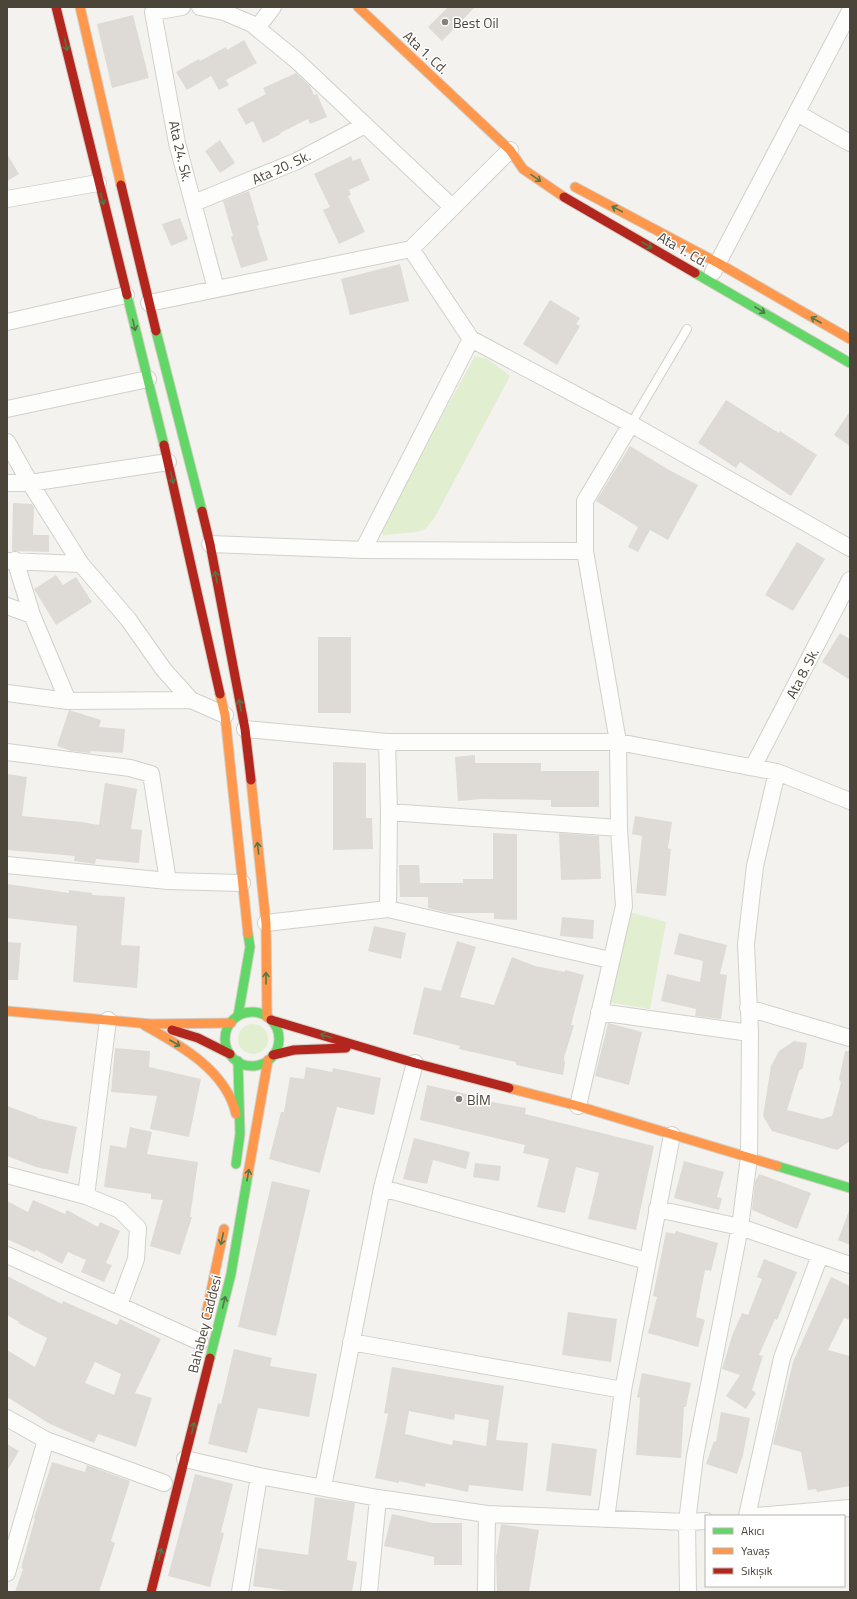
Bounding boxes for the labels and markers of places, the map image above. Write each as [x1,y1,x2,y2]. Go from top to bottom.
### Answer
place label: Best Oil [453,12,499,33]
marker: Best Oil [440,17,450,27]
place label: BİM [467,1089,491,1110]
marker: BİM [454,1094,464,1104]

